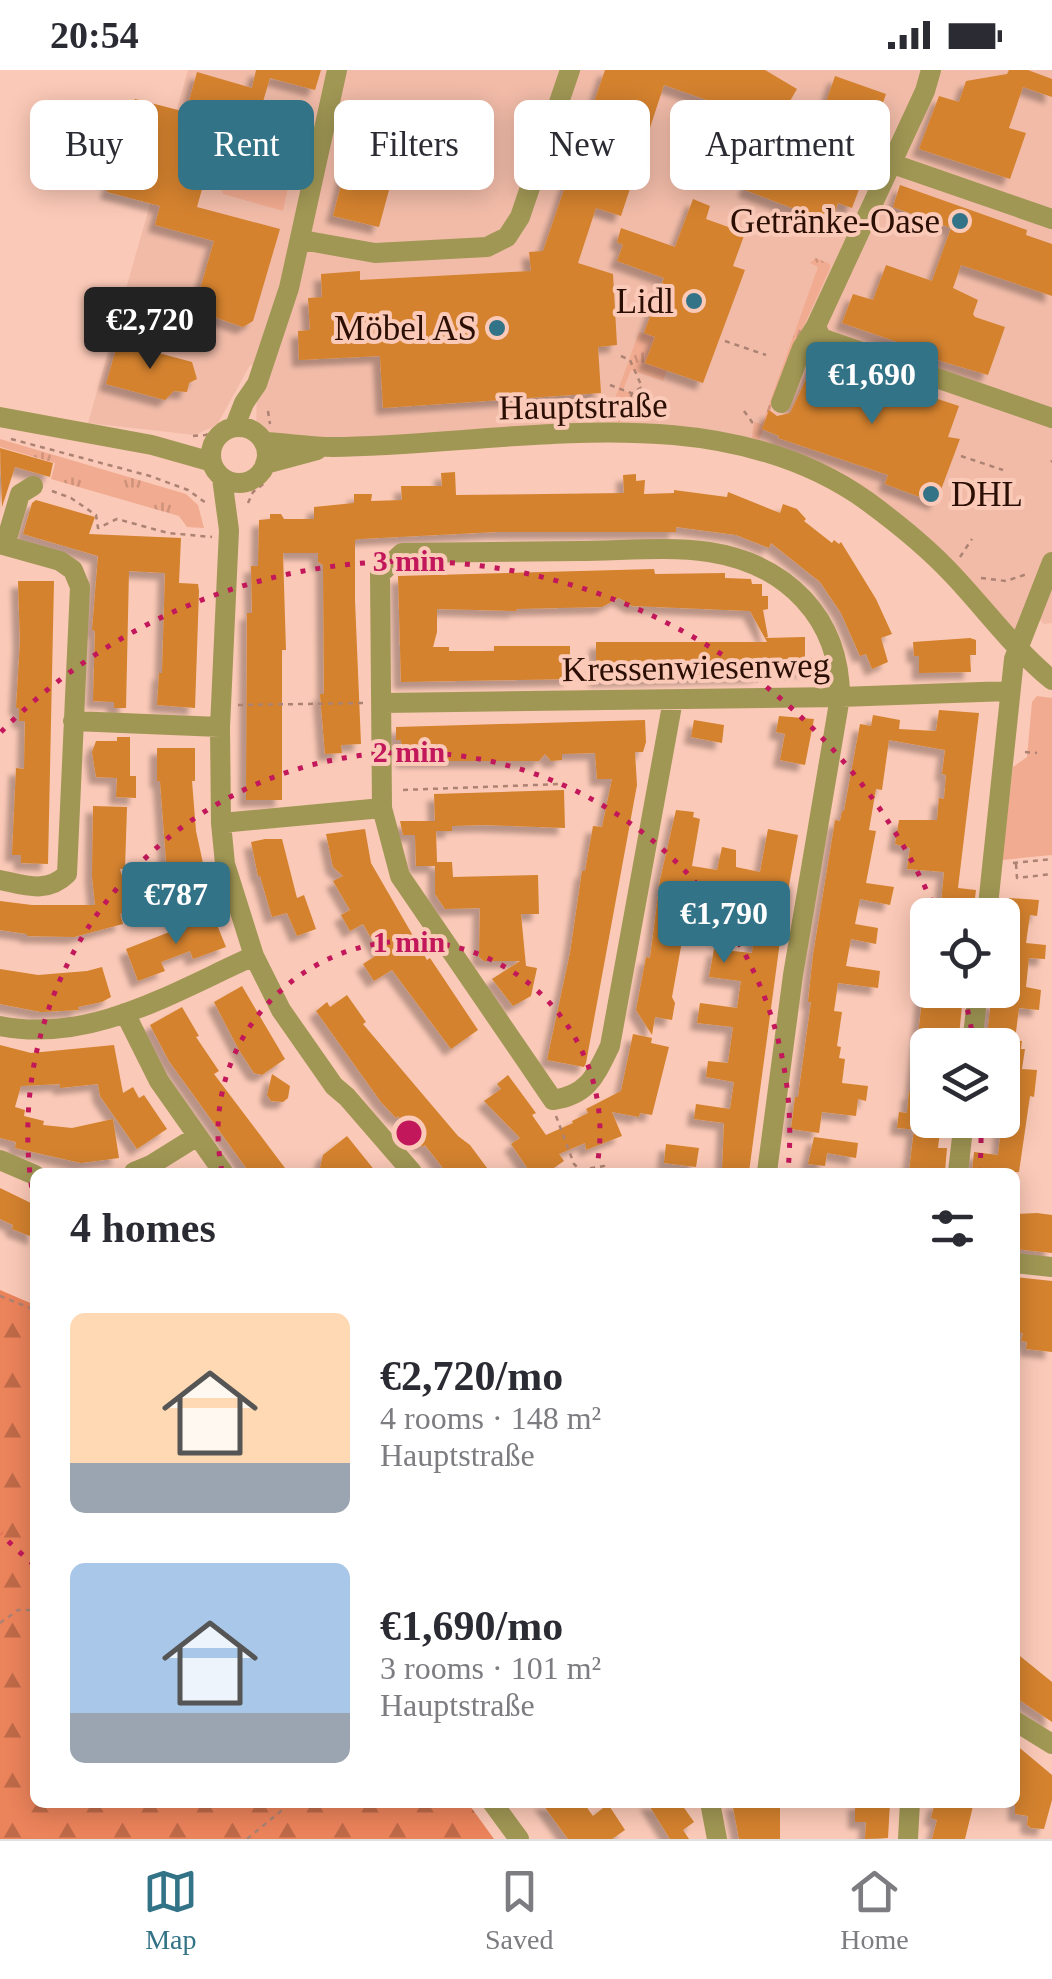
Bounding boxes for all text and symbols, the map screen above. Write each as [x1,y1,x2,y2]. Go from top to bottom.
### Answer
text: 20:54 [50,14,139,56]
chip: Buy [30,100,158,190]
chip: Rent [178,100,314,190]
chip: Filters [334,100,494,190]
chip: New [514,100,650,190]
chip: Apartment [670,100,890,190]
place label: Getränke-Oase [730,202,940,241]
marker: Getränke-Oase [949,210,971,232]
place label: Lidl [616,282,674,321]
pin: €2,720 [69,287,231,372]
marker: Lidl [683,290,705,312]
text: €2,720 [106,301,194,337]
place label: Möbel AS [334,309,477,348]
marker: Möbel AS [486,317,508,339]
pin: €1,690 [791,342,953,427]
text: €1,690 [828,356,916,392]
street label: Hauptstraße [498,386,668,427]
place label: DHL [951,475,1023,514]
marker: DHL [920,483,942,505]
text: 3 min [373,544,446,577]
street label: Kressenwiesenweg [562,646,830,689]
text: 2 min [373,735,446,768]
pin: €787 [117,862,235,947]
text: €787 [144,876,208,912]
pin: €1,790 [643,881,805,966]
text: €1,790 [680,895,768,931]
map controls [910,898,1020,1138]
button: locate [910,898,1020,1008]
text: 1 min [373,925,446,958]
button: layers [910,1028,1020,1138]
centre of rings [391,1115,427,1151]
icon: filters [925,1201,980,1256]
text: 4 homes [70,1205,216,1251]
icon: home [150,1353,270,1473]
text: €2,720/mo [380,1353,563,1399]
text: 4 rooms · 148 m² [380,1400,601,1436]
text: Hauptstraße [380,1437,535,1473]
icon: home [150,1603,270,1723]
text: €1,690/mo [380,1603,563,1649]
text: 3 rooms · 101 m² [380,1650,601,1686]
text: Hauptstraße [380,1687,535,1723]
tab: Map [143,1864,198,1956]
tab: Saved [485,1864,553,1956]
tab: Home [840,1864,909,1956]

